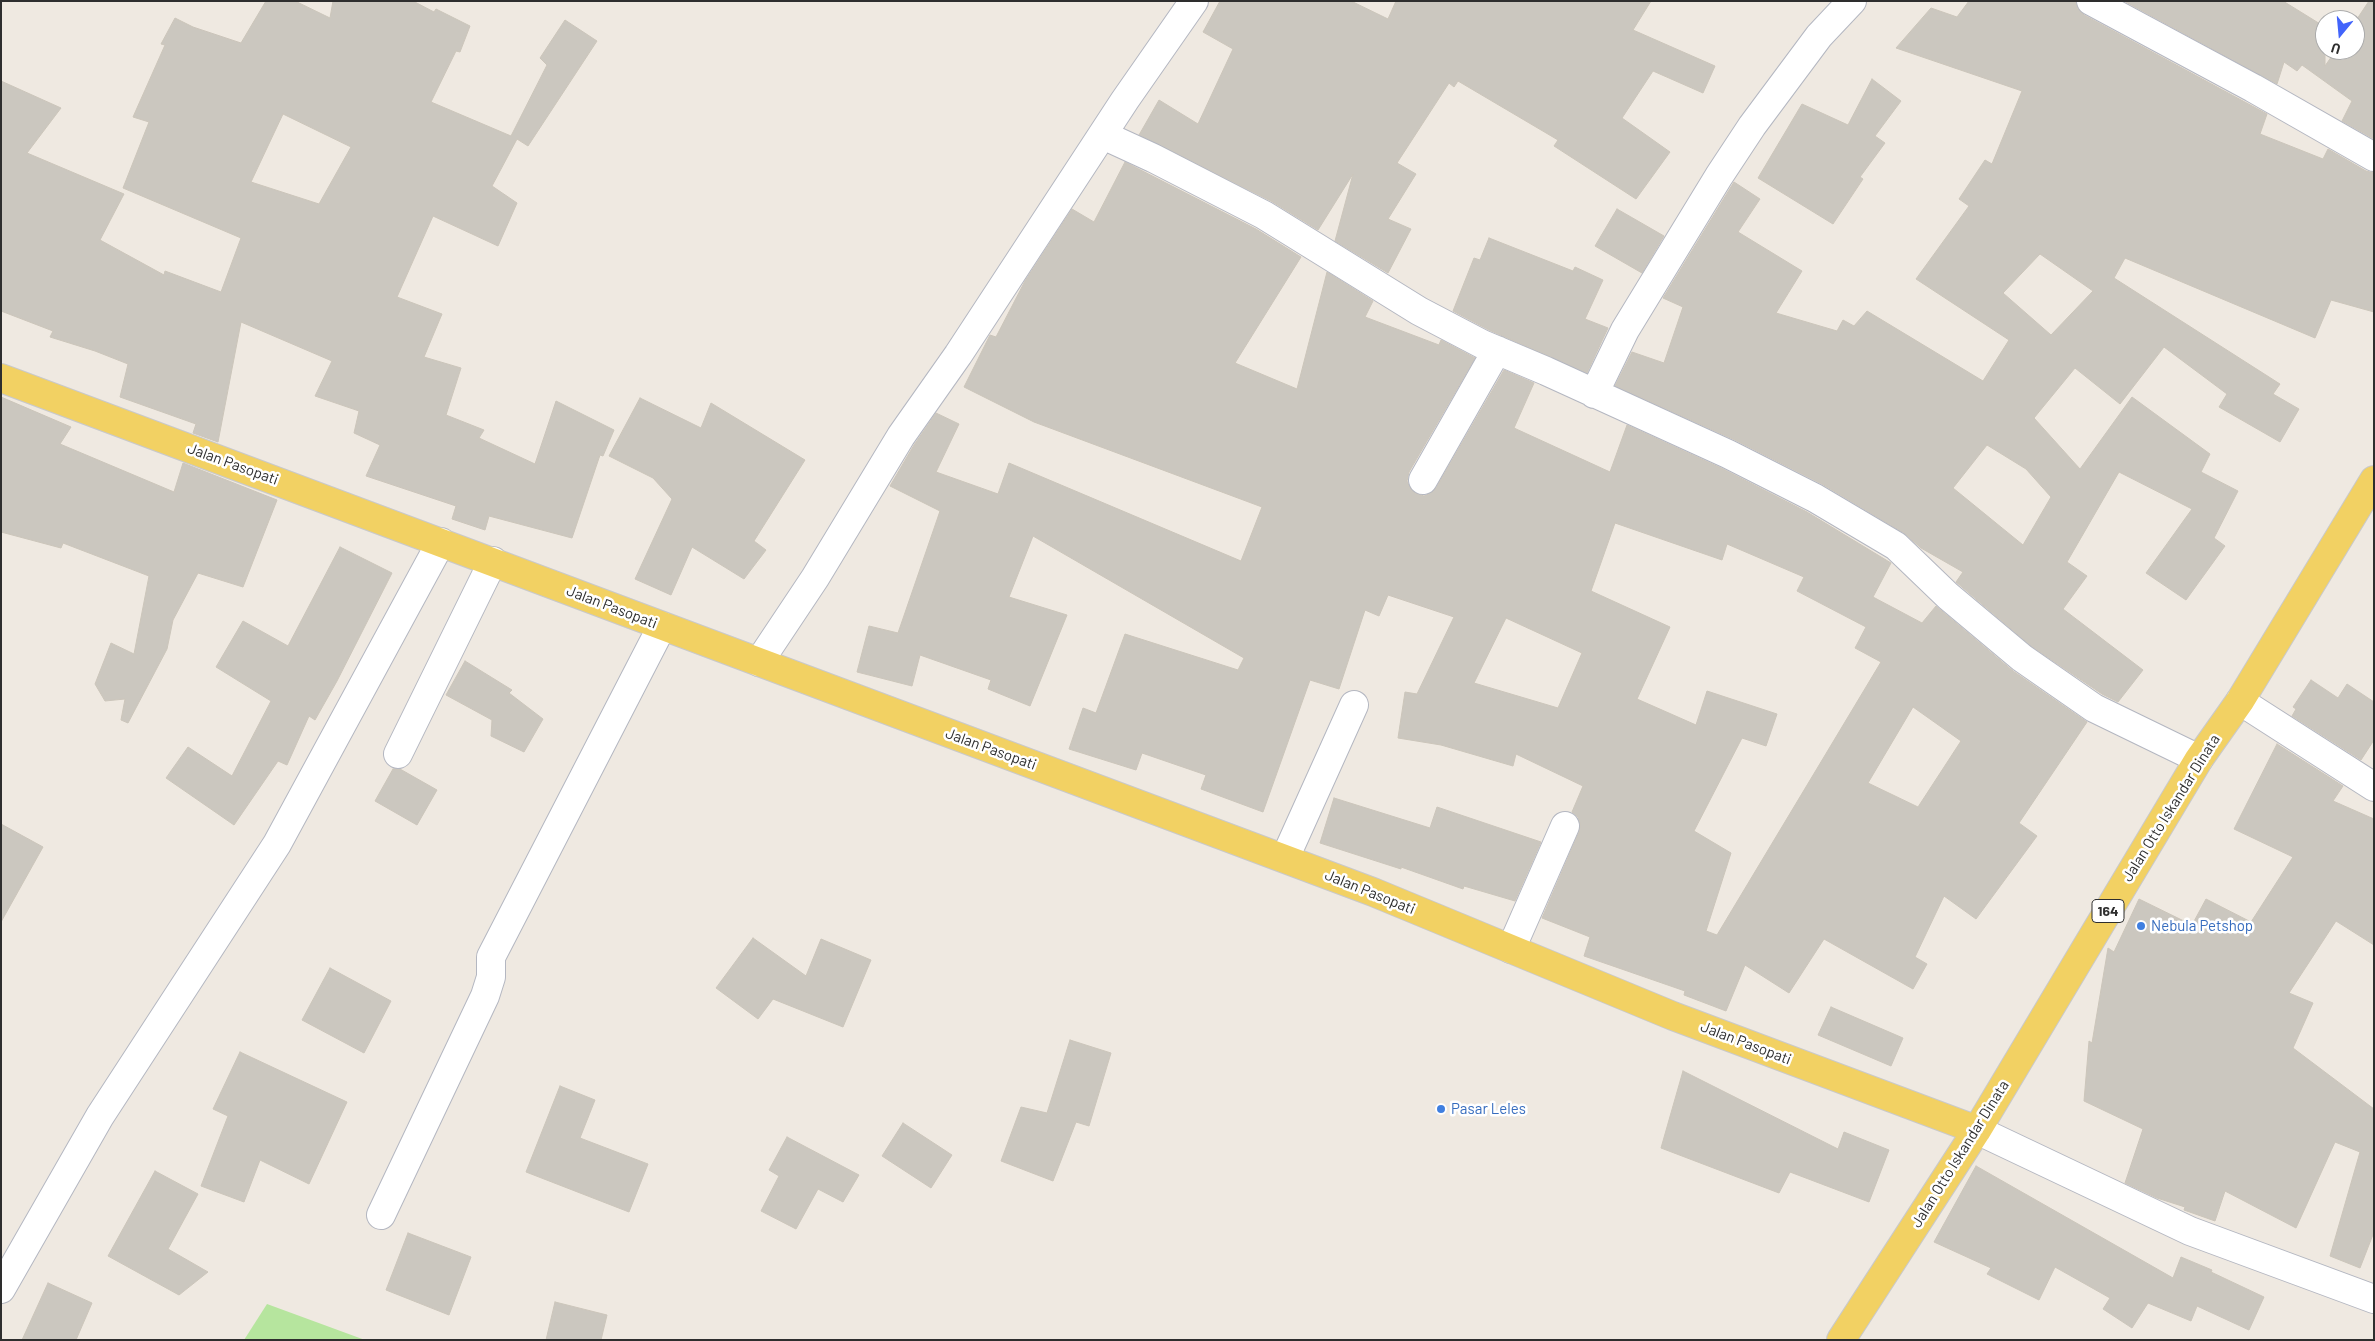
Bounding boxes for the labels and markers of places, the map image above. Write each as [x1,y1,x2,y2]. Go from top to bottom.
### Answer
place label: Nebula Petshop [2151,917,2253,935]
marker: Nebula Petshop [2135,920,2147,932]
place label: Pasar Leles [1451,1100,1526,1118]
marker: Pasar Leles [1435,1103,1447,1115]

